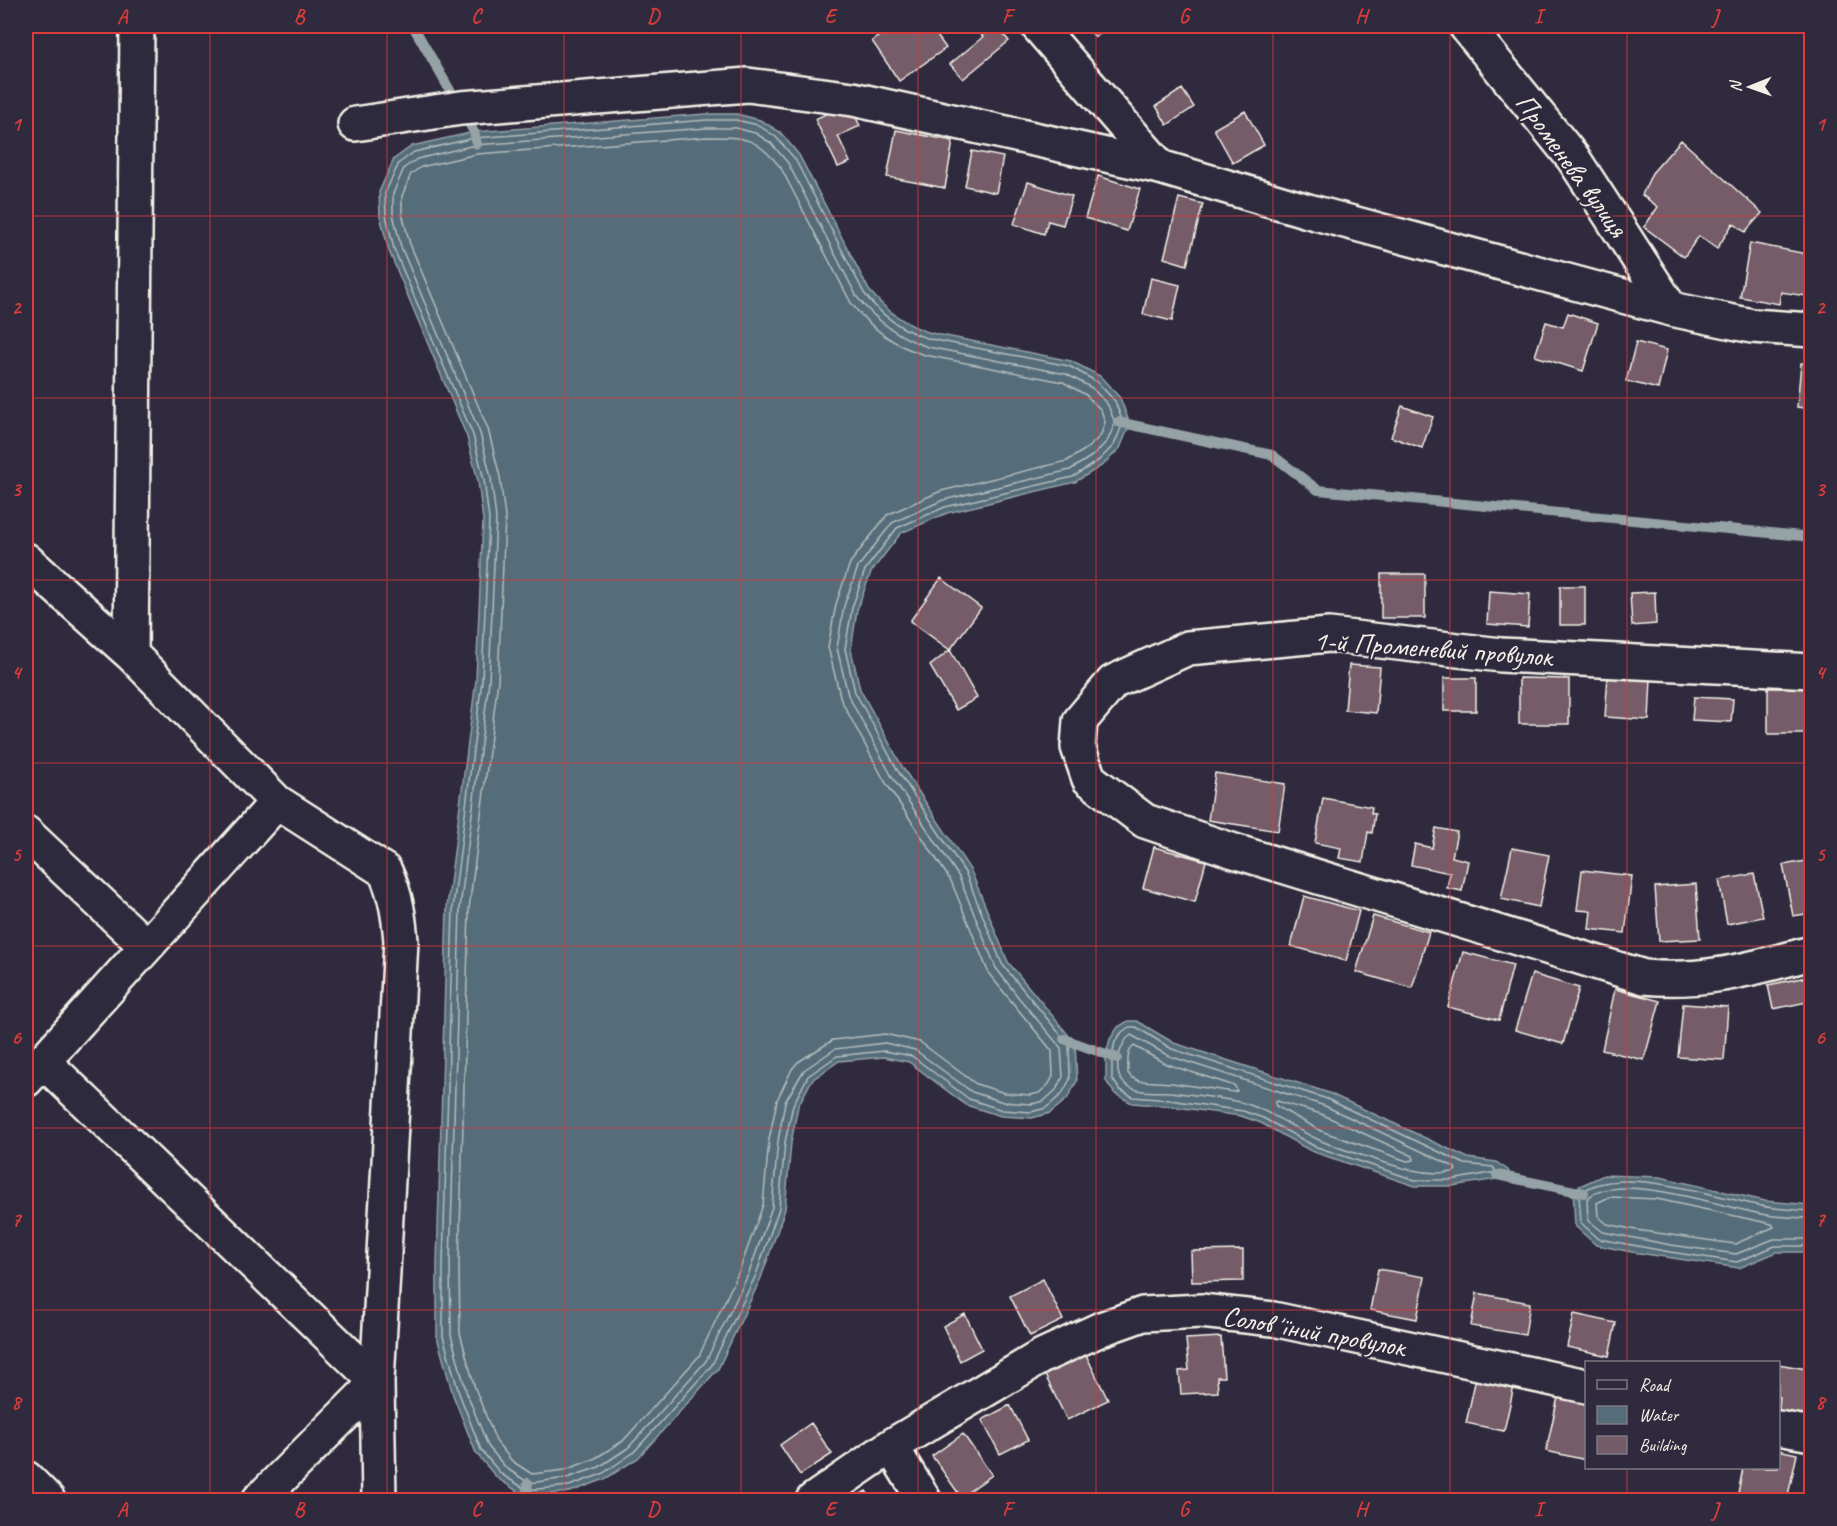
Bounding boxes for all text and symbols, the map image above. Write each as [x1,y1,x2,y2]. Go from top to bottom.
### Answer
text: A [117,4,129,29]
text: B [294,4,306,29]
text: C [471,4,483,29]
text: D [647,4,661,29]
text: E [825,4,839,29]
text: F [1002,4,1016,29]
text: G [1179,4,1192,29]
text: H [1355,4,1370,29]
text: I [1534,4,1547,29]
text: J [1710,4,1722,29]
north arrow [1720,57,1780,117]
text: N [1726,79,1746,92]
street label: Променева вулиця [1508,86,1636,244]
text: 1 [12,112,23,137]
text: 1 [1816,112,1827,137]
text: 2 [12,295,23,320]
text: 2 [1816,295,1827,320]
text: 3 [12,477,23,502]
text: 3 [1816,477,1827,502]
street label: 1-й Променевий провулок [1313,622,1556,674]
text: 4 [12,660,24,685]
text: 4 [1816,660,1828,685]
text: 5 [12,842,23,867]
text: 5 [1816,842,1827,867]
text: 6 [11,1025,22,1050]
text: 6 [1815,1025,1826,1050]
text: 7 [12,1207,23,1232]
text: 7 [1816,1207,1827,1232]
street label: Соловʼїний провулок [1220,1298,1411,1365]
legend [1585,1361,1780,1469]
text: Road [1639,1374,1672,1396]
text: 8 [12,1390,24,1415]
text: 8 [1816,1390,1828,1415]
text: Water [1639,1404,1680,1426]
text: Building [1639,1434,1688,1456]
text: A [117,1497,129,1522]
text: B [294,1497,306,1522]
text: C [471,1497,483,1522]
text: D [647,1497,661,1522]
text: E [825,1497,839,1522]
text: F [1002,1497,1016,1522]
text: G [1179,1497,1192,1522]
text: H [1355,1497,1370,1522]
text: I [1534,1497,1547,1522]
text: J [1710,1497,1722,1522]

